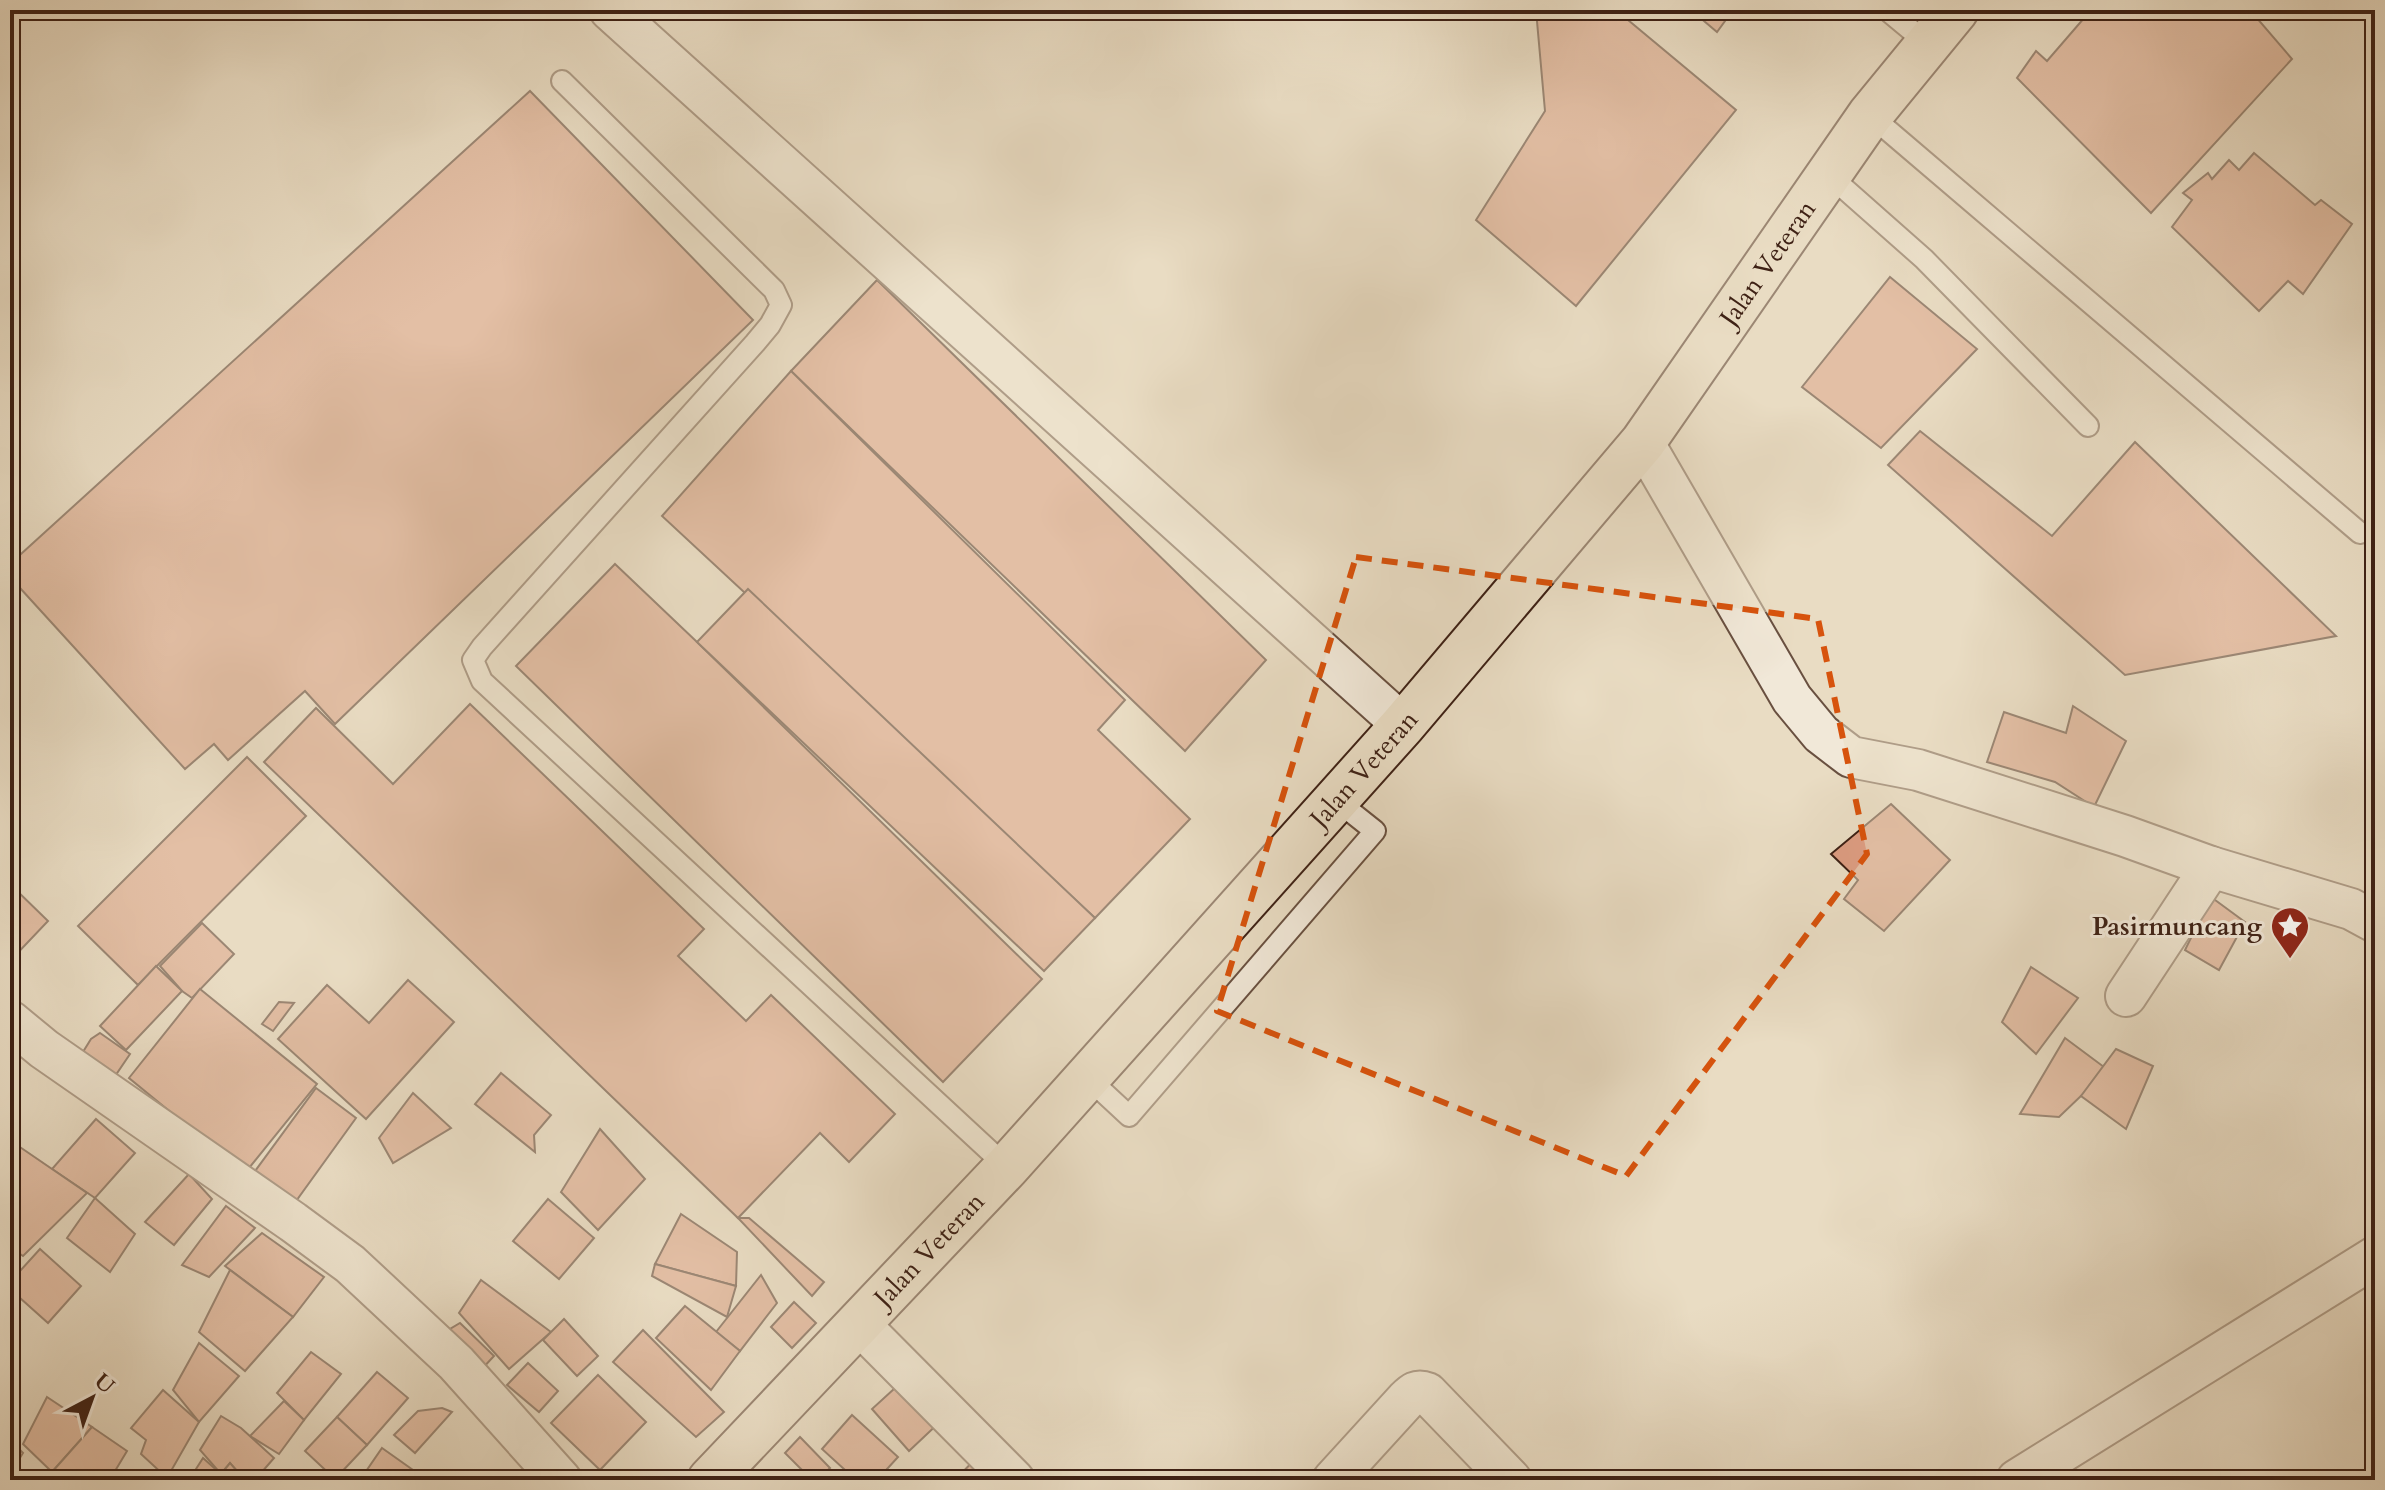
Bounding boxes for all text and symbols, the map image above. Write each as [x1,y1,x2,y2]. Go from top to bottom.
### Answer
street label: Jalan Veteran [1709,193,1824,337]
street label: Jalan Veteran [1300,703,1426,838]
place icon: Pasirmuncang [2269,905,2311,960]
place label: Pasirmuncang [2092,909,2262,944]
street label: Jalan Veteran [863,1184,992,1318]
north arrow [52,1358,132,1438]
text: U [88,1366,121,1401]

